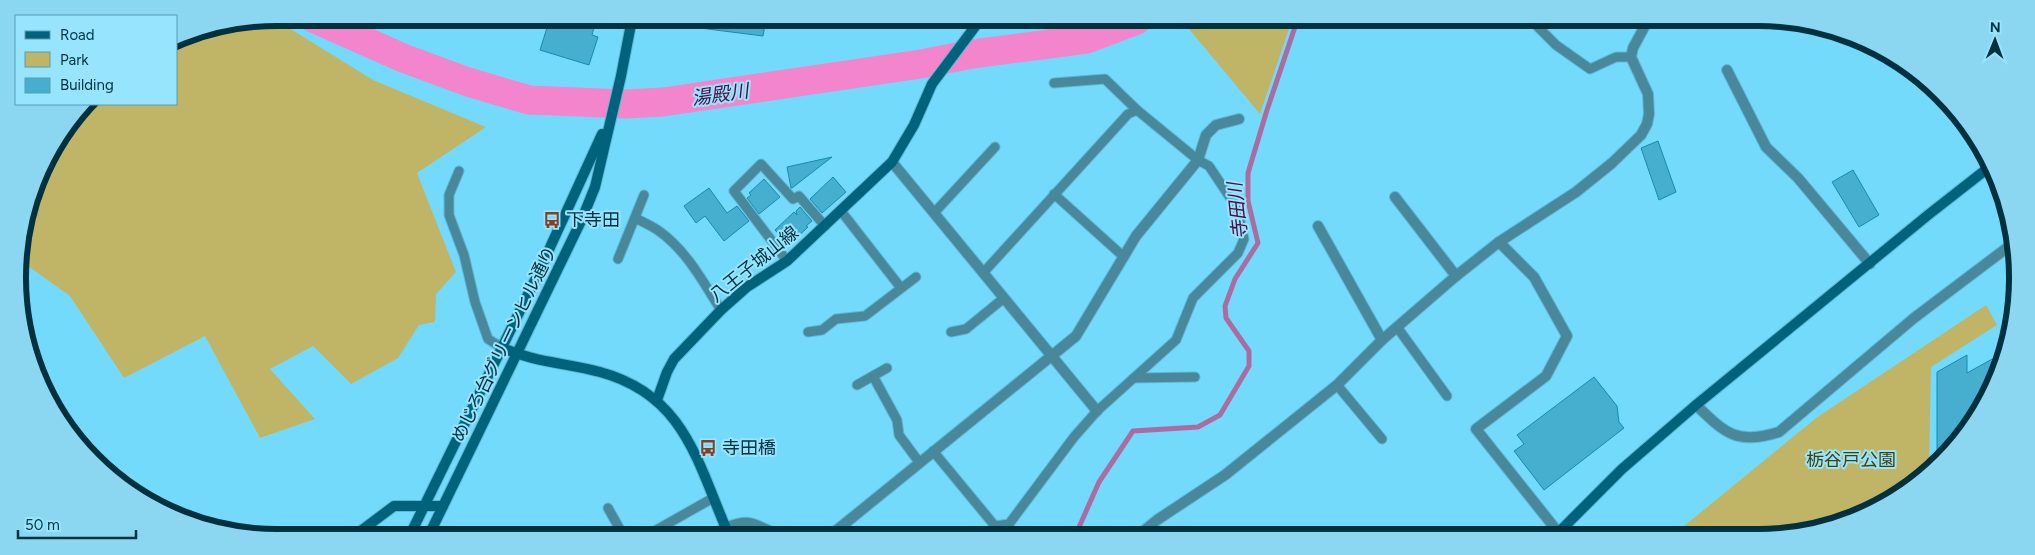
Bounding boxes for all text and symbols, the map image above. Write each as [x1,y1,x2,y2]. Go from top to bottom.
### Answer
legend [15,15,178,105]
north arrow [1970,15,2020,65]
text: N [1990,19,2001,36]
text: Road [60,26,95,44]
text: Park [60,51,89,69]
text: Building [60,76,114,94]
water label: 湯殿川 [690,79,752,110]
water label: 寺田川 [1223,179,1252,241]
place label: 下寺田 [566,209,620,231]
bus stop icon: 下寺田 [542,210,562,230]
street label: 八王子城山線 [705,221,803,307]
street label: めじろ台グリーンヒル通り [447,243,561,445]
place label: 寺田橋 [722,437,776,459]
bus stop icon: 寺田橋 [698,438,718,458]
park label: 栃谷戸公園 [1806,449,1896,471]
scale bar [18,508,135,540]
text: 50 m [25,516,60,534]

